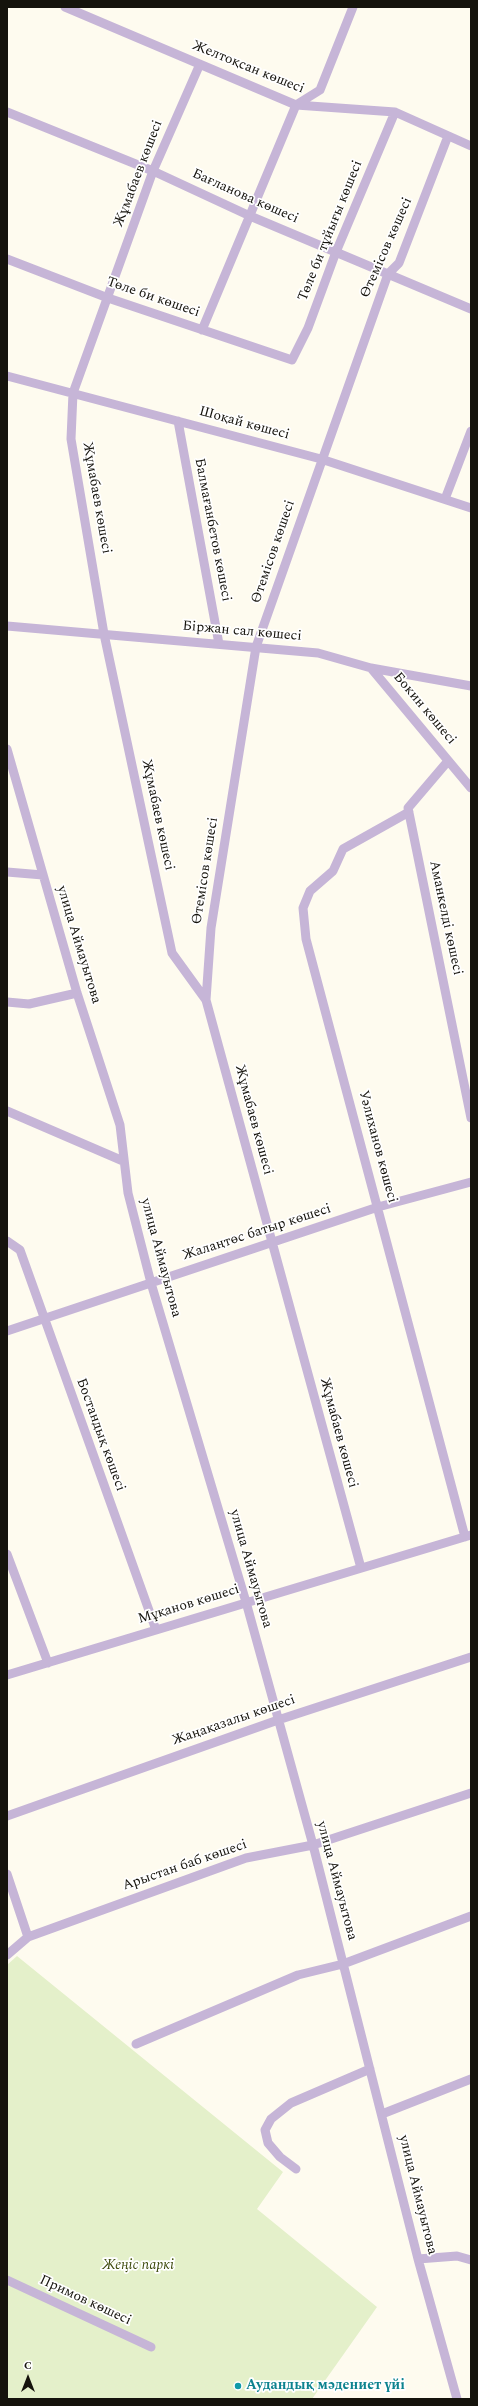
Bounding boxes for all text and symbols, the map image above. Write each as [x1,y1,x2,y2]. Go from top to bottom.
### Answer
street label: Желтоқсан көшесі [189,38,307,98]
street label: Жұмабаев көшесі [111,118,167,230]
street label: Төле би тұйығы көшесі [295,158,367,304]
street label: Бағланова көшесі [189,166,301,228]
street label: Өтемісов көшесі [357,195,417,301]
street label: Төле би көшесі [104,274,202,322]
street label: Шоқай көшесі [197,404,291,444]
street label: Жұмабаев көшесі [78,441,114,555]
street label: Балмағанбетов көшесі [190,457,234,603]
street label: Өтемісов көшесі [248,498,300,606]
street label: Біржан сал көшесі [182,618,302,646]
street label: Бокин көшесі [389,669,459,749]
street label: Жұмабаев көшесі [137,758,177,872]
street label: Өтемісов көшесі [189,816,223,926]
street label: Аманкелді көшесі [425,859,465,977]
street label: улица Аймауытова [52,884,104,1006]
street label: Жұмабаев көшесі [230,1063,276,1177]
street label: Уәлиханов көшесі [354,1089,400,1205]
street label: улица Аймауытова [136,1197,184,1319]
street label: Жалаңтөс батыр көшесі [181,1201,333,1265]
street label: Бостандық көшесі [72,1376,128,1494]
street label: Жұмабаев көшесі [315,1376,361,1490]
street label: улица Аймауытова [225,1508,275,1630]
street label: Мұқанов көшесі [136,1582,242,1628]
street label: Жаңақазалы көшесі [170,1692,298,1750]
street label: улица Аймауытова [312,1820,360,1942]
street label: Арыстан баб көшесі [121,1837,249,1895]
street label: улица Аймауытова [394,2134,440,2256]
park label: Жеңіс паркі [102,2258,174,2274]
street label: Примов көшесі [36,2272,134,2330]
text: С [24,2357,32,2374]
north arrow [8,2358,48,2398]
place label: Аудандық мəдениет үйі [246,2378,405,2394]
marker: Аудандық мəдениет үйі [233,2381,243,2391]

